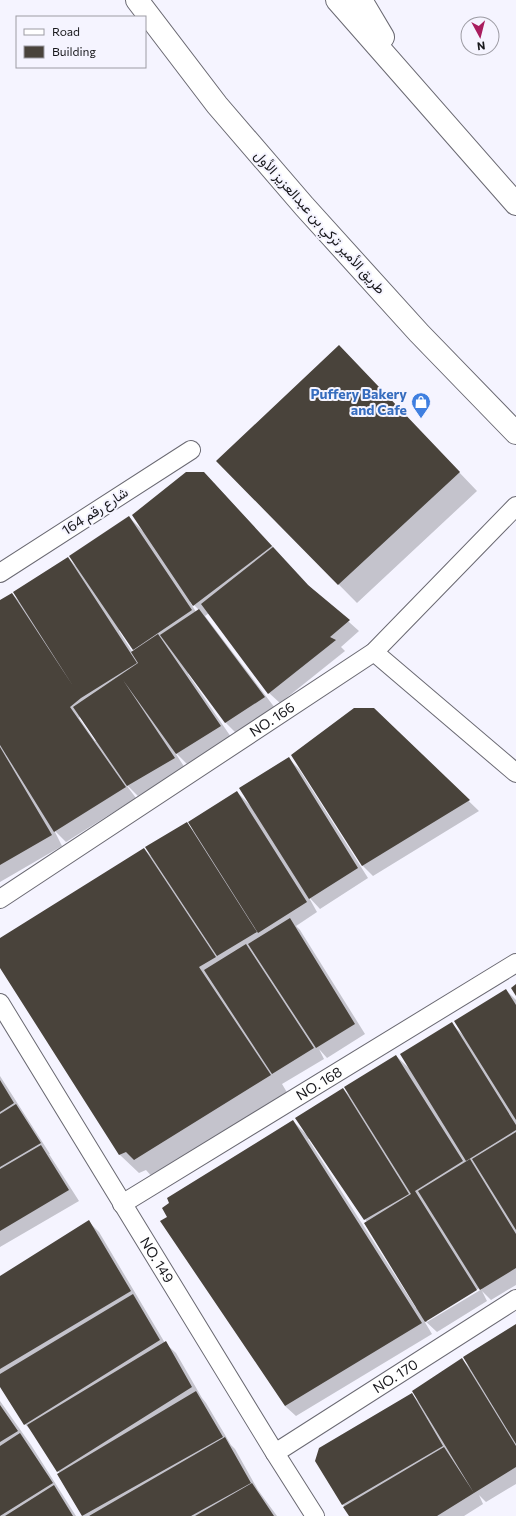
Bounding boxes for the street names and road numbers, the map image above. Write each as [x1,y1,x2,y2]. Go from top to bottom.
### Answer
street label: طريق الأمير تركي بن عبدالعزيز الأول [248,146,389,300]
street label: شارع رقم 164 [58,483,133,541]
street label: NO. 166 [246,698,298,740]
street label: NO. 168 [293,1063,345,1103]
street label: NO. 149 [137,1234,178,1286]
street label: NO. 170 [370,1355,421,1396]

